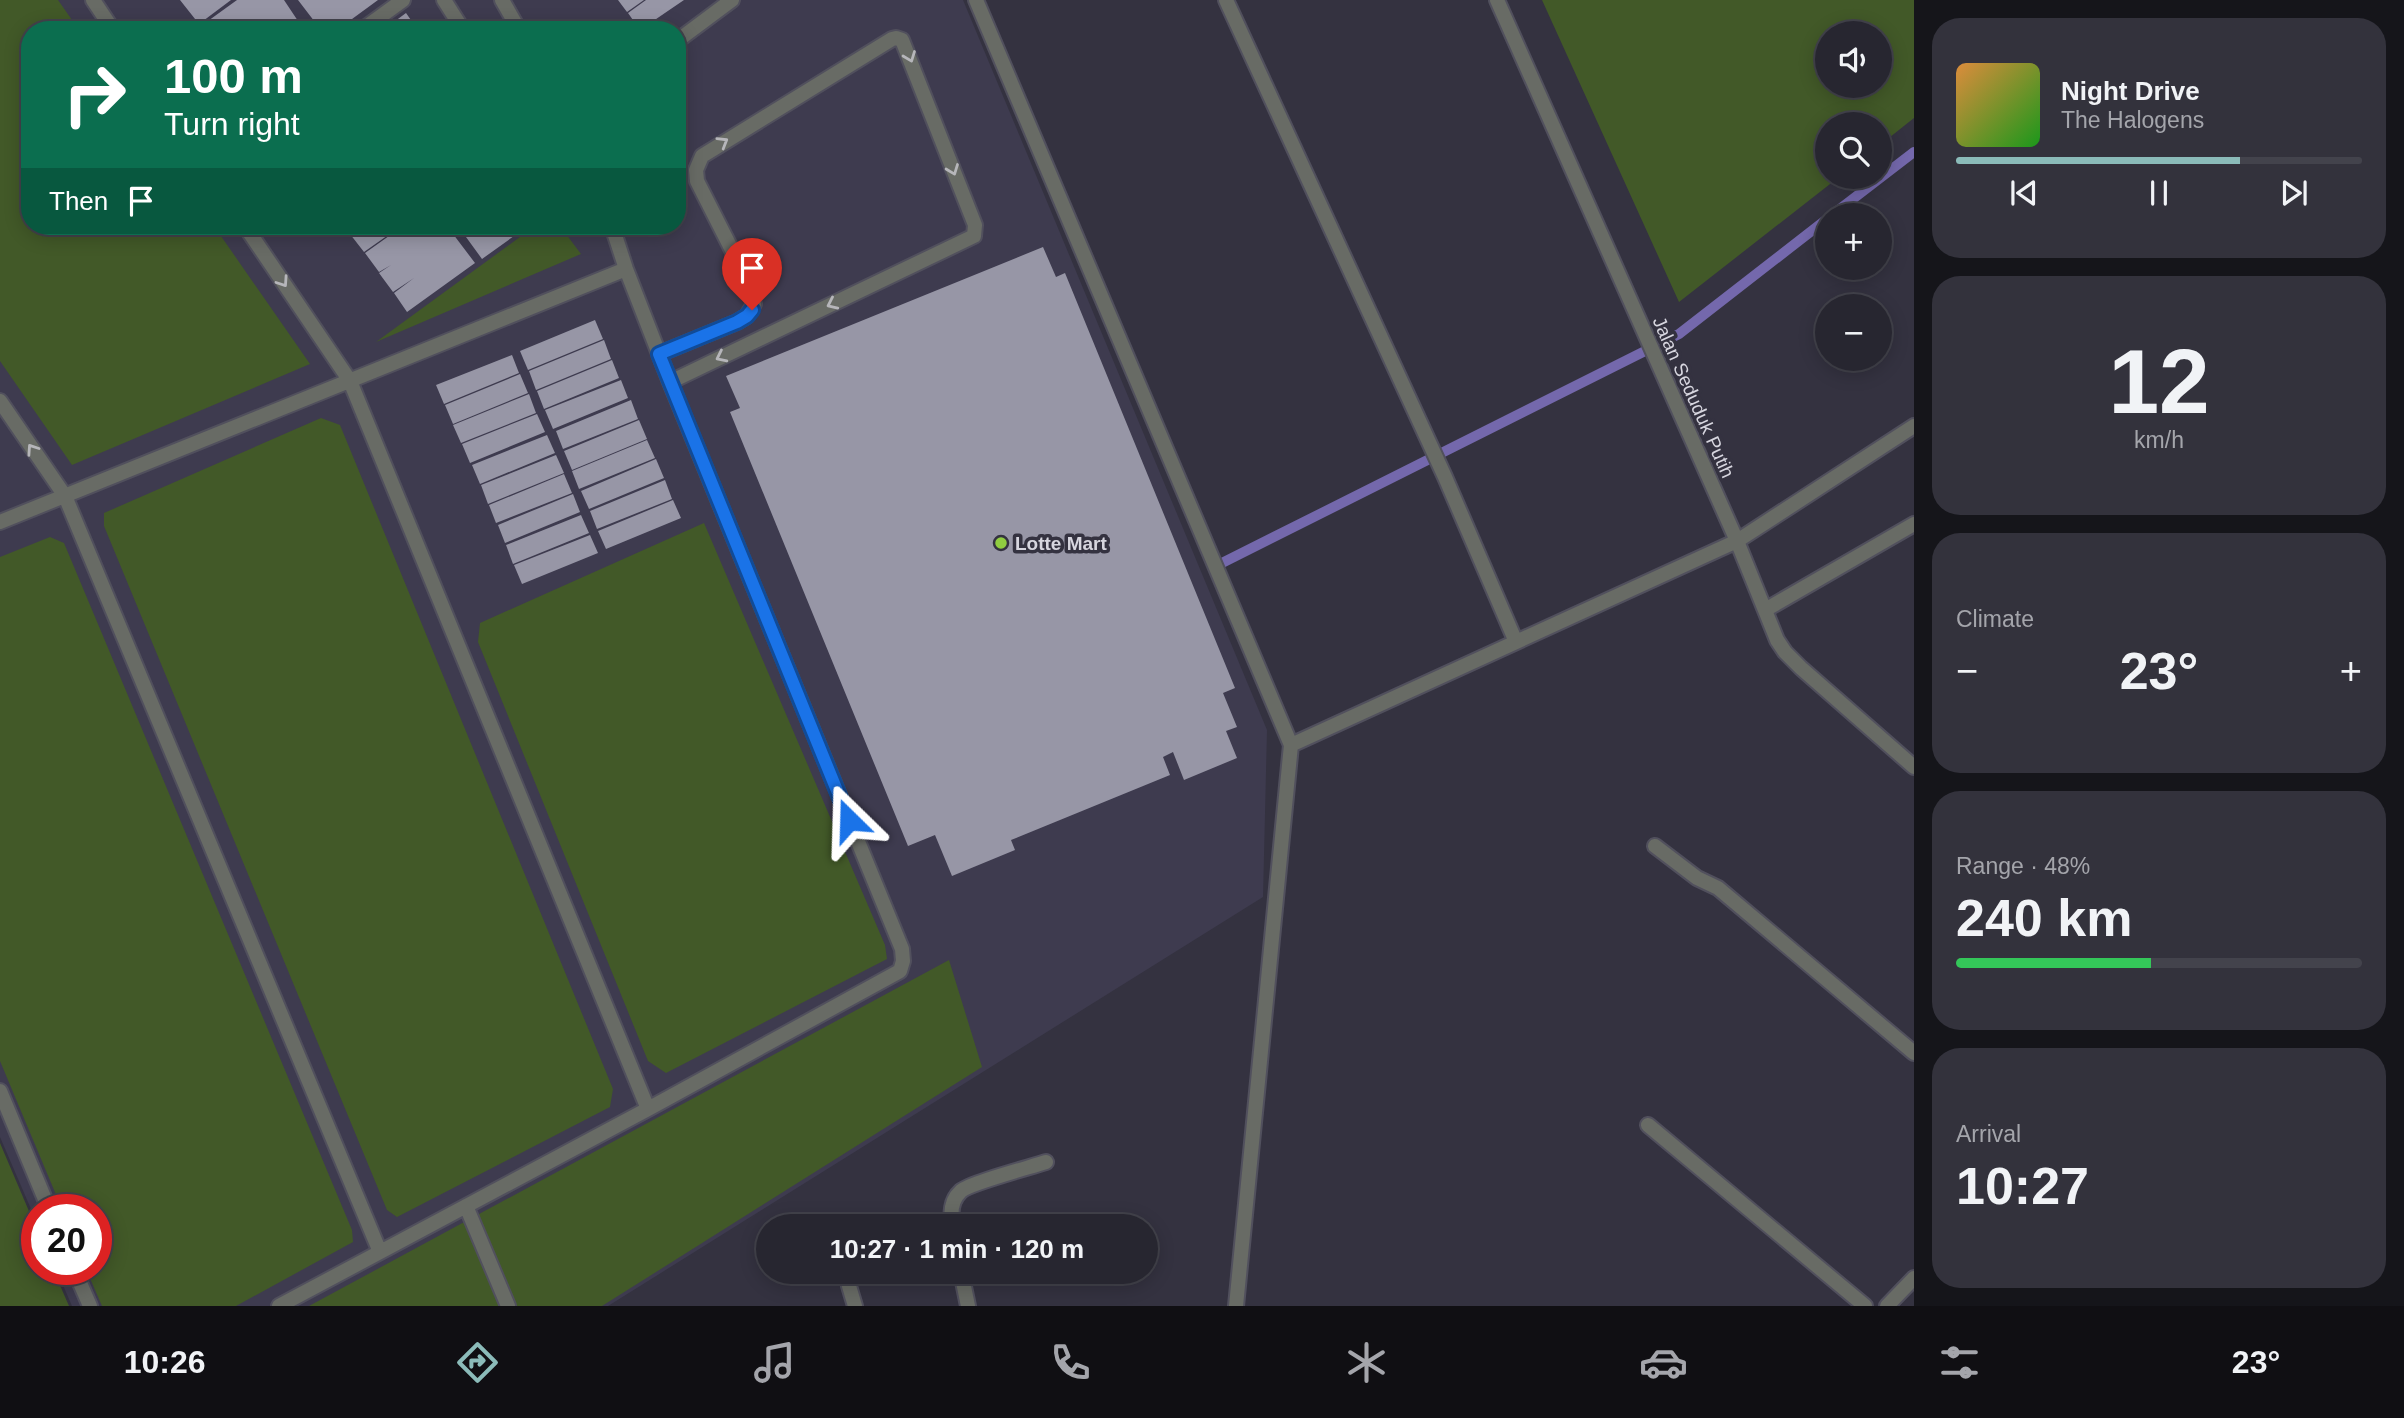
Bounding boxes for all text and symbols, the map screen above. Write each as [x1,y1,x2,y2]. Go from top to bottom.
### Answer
map controls [1815,21,1892,371]
button: sound [1815,21,1892,98]
icon: right [49,49,140,140]
text: 100 m [164,49,303,103]
one-way arrow [902,50,916,62]
text: Night Drive [2061,76,2200,106]
text: Turn right [164,106,300,142]
text: The Halogens [2061,107,2204,133]
button: search [1815,112,1892,189]
one-way arrow [716,137,729,150]
one-way arrow [945,163,959,175]
icon: previous [2005,174,2043,212]
icon: pause [2140,174,2178,212]
icon: next [2275,174,2313,212]
icon: arrive [122,182,160,220]
text: Then [49,186,108,216]
button: + [1815,203,1892,280]
pin [722,238,782,310]
icon: arrive [733,249,771,287]
one-way arrow [275,274,287,287]
button: − [1815,294,1892,371]
one-way arrow [827,296,840,310]
street label: Jalan Seduduk Putih [1649,313,1739,481]
text: 12 [2108,331,2210,432]
one-way arrow [716,348,728,362]
text: km/h [2134,427,2184,453]
one-way arrow [28,444,40,457]
place label: Lotte Mart [1015,533,1108,554]
marker: Lotte Mart [993,535,1009,551]
text: Climate [1956,606,2034,632]
text: 23° [2120,642,2198,700]
text: − [1956,650,1978,692]
text: + [2340,650,2362,692]
position arrow [812,783,886,857]
text: Range · 48% [1956,853,2090,879]
text: 240 km [1956,889,2132,947]
text: Arrival [1956,1121,2021,1147]
text: 10:27 [1956,1157,2089,1215]
speed limit sign: 20 [21,1194,112,1285]
text: 10:27 · 1 min · 120 m [830,1234,1084,1264]
icon: directions [453,1338,502,1387]
icon: music [750,1338,799,1387]
icon: phone [1046,1338,1095,1387]
icon: climate [1342,1338,1391,1387]
icon: car [1639,1338,1688,1387]
icon: filters [1935,1338,1984,1387]
text: 10:26 [124,1344,206,1380]
text: 23° [2232,1344,2280,1380]

